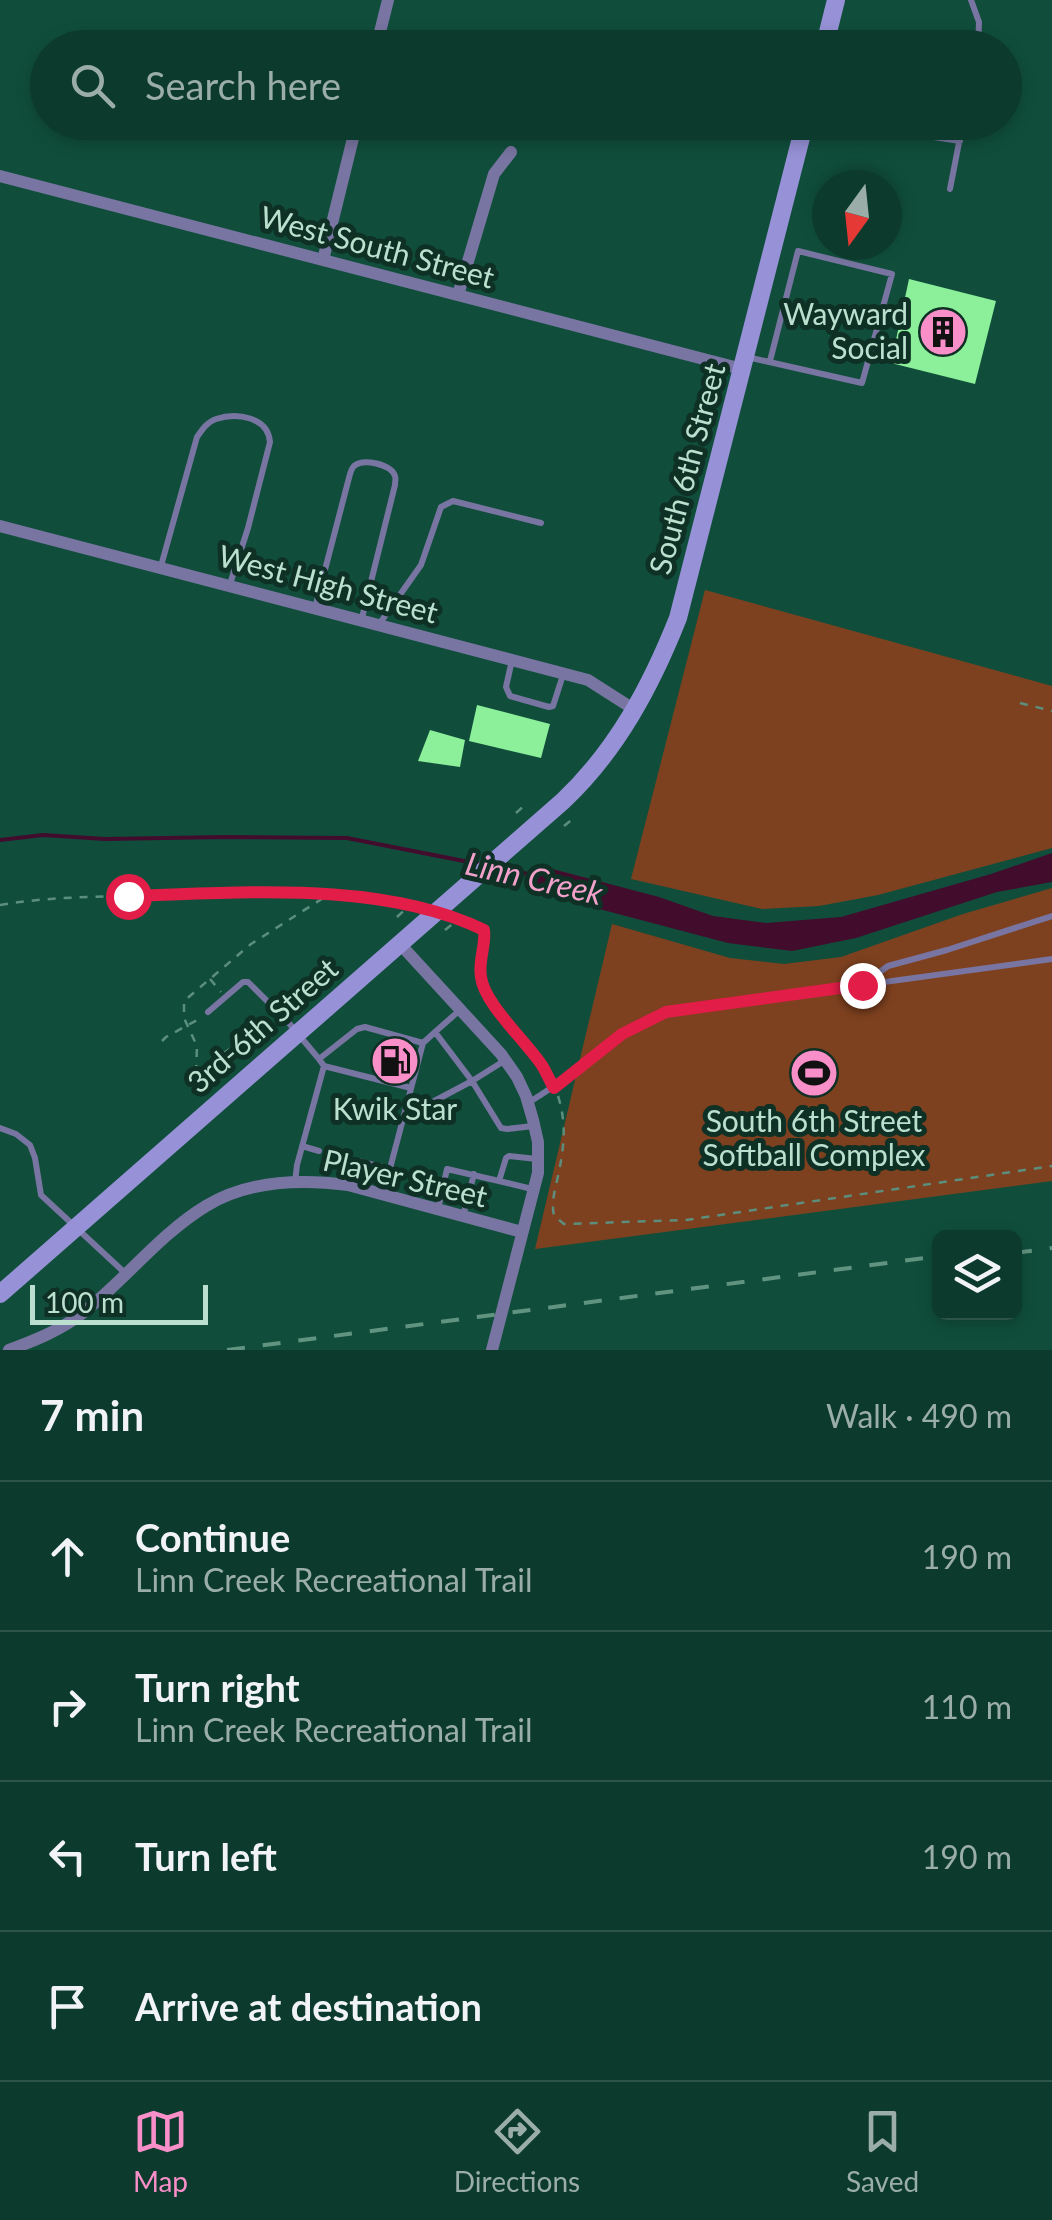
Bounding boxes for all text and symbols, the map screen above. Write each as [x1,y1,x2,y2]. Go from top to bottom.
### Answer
search box [30,30,1022,140]
icon: search [65,58,120,113]
text: Search here [145,62,341,108]
north arrow [812,170,902,260]
street label: West South Street [257,198,499,295]
place label: Wayward Social [783,295,908,365]
building icon: Wayward Social [917,306,969,358]
street label: South 6th Street [641,359,732,578]
street label: West High Street [215,536,442,630]
water label: Linn Creek [462,843,608,912]
route start [106,874,152,920]
street label: 3rd-6th Street [179,949,344,1099]
route end [840,963,886,1009]
fuel station icon: Kwik Star [369,1035,421,1087]
sports icon: South 6th Street Softball Complex [788,1047,840,1099]
place label: Kwik Star [333,1090,457,1126]
place label: South 6th Street Softball Complex [703,1102,925,1172]
street label: Player Street [320,1141,491,1213]
map controls [932,1230,1022,1320]
button: layers [932,1230,1022,1320]
scale bar [30,1280,208,1324]
text: 100 m [45,1285,124,1319]
text: 7 min [40,1390,144,1440]
text: Walk · 490 m [826,1396,1012,1435]
text: Continue [135,1514,290,1560]
icon: ahead [40,1529,95,1584]
text: 190 m [922,1537,1012,1576]
text: Linn Creek Recreational Trail [135,1560,533,1599]
text: Turn right [135,1664,300,1710]
icon: right [40,1679,95,1734]
text: 110 m [922,1687,1012,1726]
text: Linn Creek Recreational Trail [135,1710,533,1749]
icon: left [40,1829,95,1884]
text: Turn left [135,1833,277,1879]
text: 190 m [922,1837,1012,1876]
icon: arrive [40,1979,95,2034]
text: Arrive at destination [135,1983,482,2029]
tab: Map [133,2104,188,2198]
tab: Directions [454,2104,580,2198]
tab: Saved [846,2104,919,2198]

